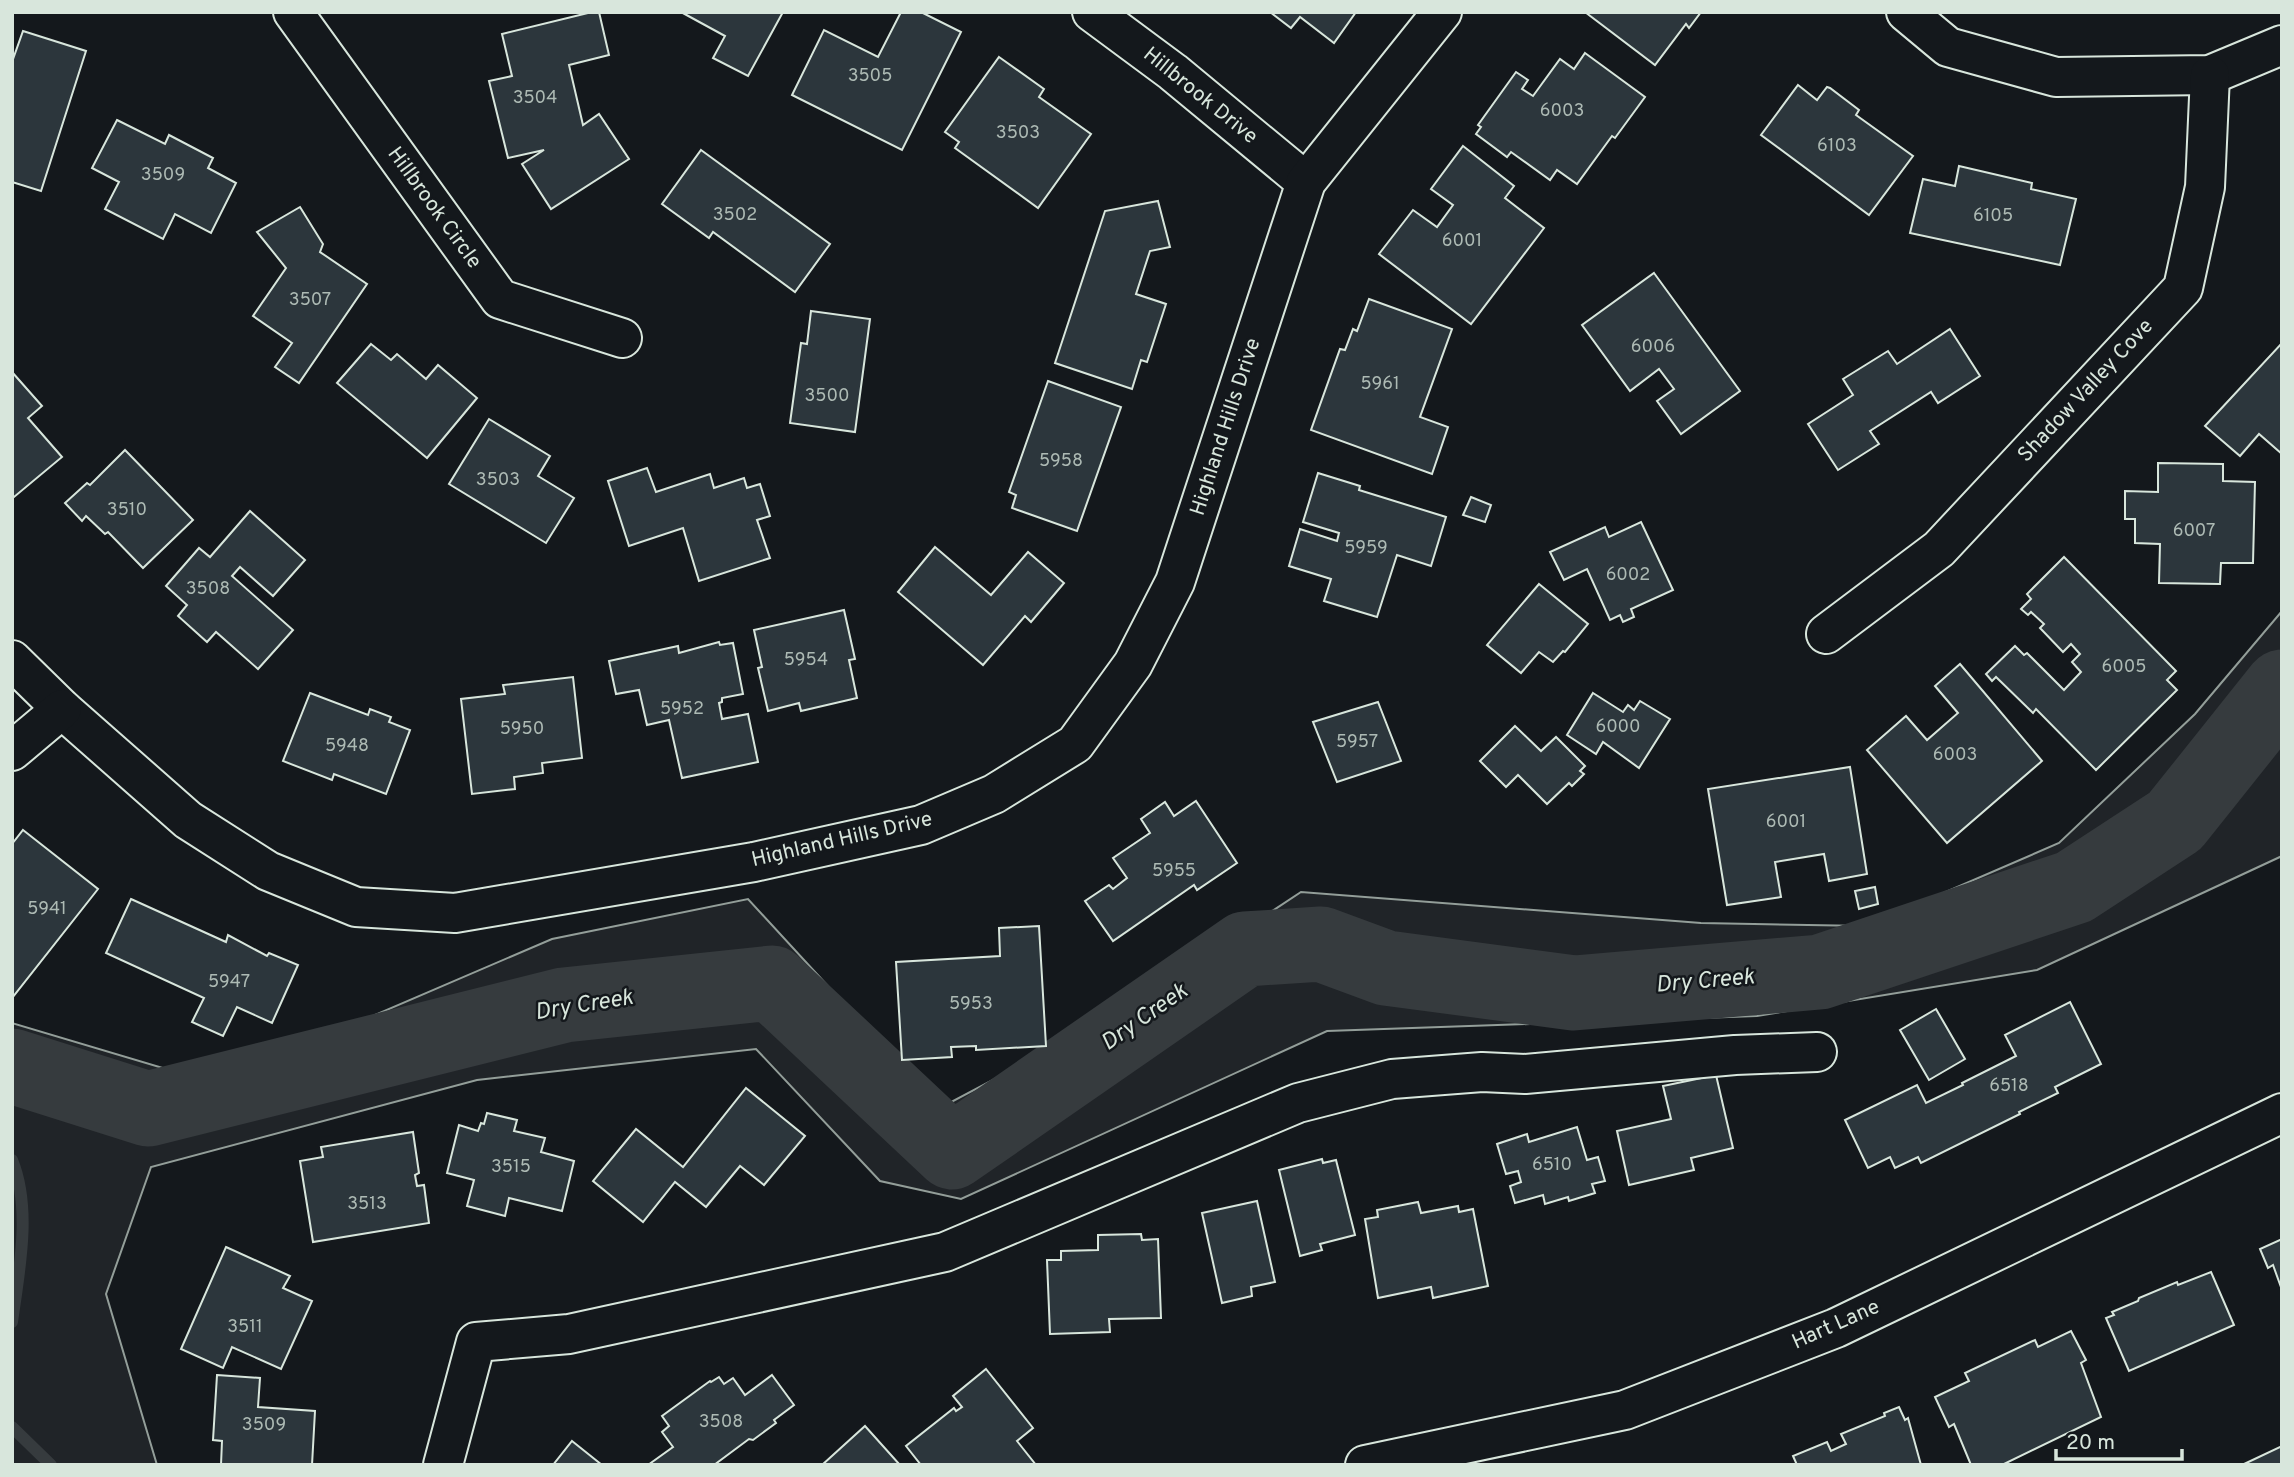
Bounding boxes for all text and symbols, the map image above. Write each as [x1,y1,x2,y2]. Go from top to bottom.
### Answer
street label: Hillbrook Drive [1137,41,1263,151]
house number: 3505 [848,65,892,88]
house number: 3504 [513,87,557,110]
house number: 6003 [1540,100,1584,123]
house number: 3503 [996,122,1040,145]
house number: 6103 [1817,135,1857,158]
street label: Hillbrook Circle [381,142,487,274]
house number: 3509 [141,164,185,187]
house number: 3502 [713,204,757,227]
house number: 6105 [1973,205,2013,228]
house number: 6001 [1442,230,1482,253]
house number: 3507 [289,289,331,312]
street label: Shadow Valley Cove [2012,314,2160,468]
street label: Highland Hills Drive [1185,335,1267,519]
house number: 6006 [1631,336,1675,359]
house number: 5961 [1360,373,1400,396]
house number: 3500 [805,385,849,408]
house number: 5958 [1039,450,1083,473]
house number: 3503 [476,469,520,492]
house number: 3510 [107,499,147,522]
house number: 6007 [2173,520,2215,543]
house number: 5959 [1344,537,1388,560]
house number: 6002 [1606,564,1650,587]
house number: 3508 [186,578,230,601]
house number: 5954 [784,649,828,672]
house number: 6005 [2102,656,2146,679]
house number: 5952 [660,698,704,721]
house number: 6000 [1595,716,1641,739]
house number: 5950 [500,718,544,741]
house number: 5957 [1336,731,1378,754]
house number: 5948 [325,735,369,758]
house number: 6003 [1933,744,1977,767]
street label: Highland Hills Drive [749,806,935,874]
house number: 6001 [1766,811,1806,834]
house number: 5955 [1152,860,1196,883]
house number: 5941 [27,898,67,921]
water label: Dry Creek [1654,963,1756,1001]
house number: 5947 [208,971,250,994]
water label: Dry Creek [1096,977,1194,1058]
water label: Dry Creek [533,984,636,1028]
house number: 5953 [949,993,993,1016]
house number: 6518 [1989,1075,2029,1098]
house number: 6510 [1532,1154,1572,1177]
house number: 3515 [491,1156,531,1179]
house number: 3513 [347,1193,387,1216]
street label: Hart Lane [1788,1294,1884,1356]
house number: 3511 [227,1316,263,1339]
house number: 3508 [699,1411,743,1434]
house number: 3509 [242,1414,286,1437]
scale bar [2056,1418,2182,1462]
text: 20 m [2066,1430,2115,1457]

